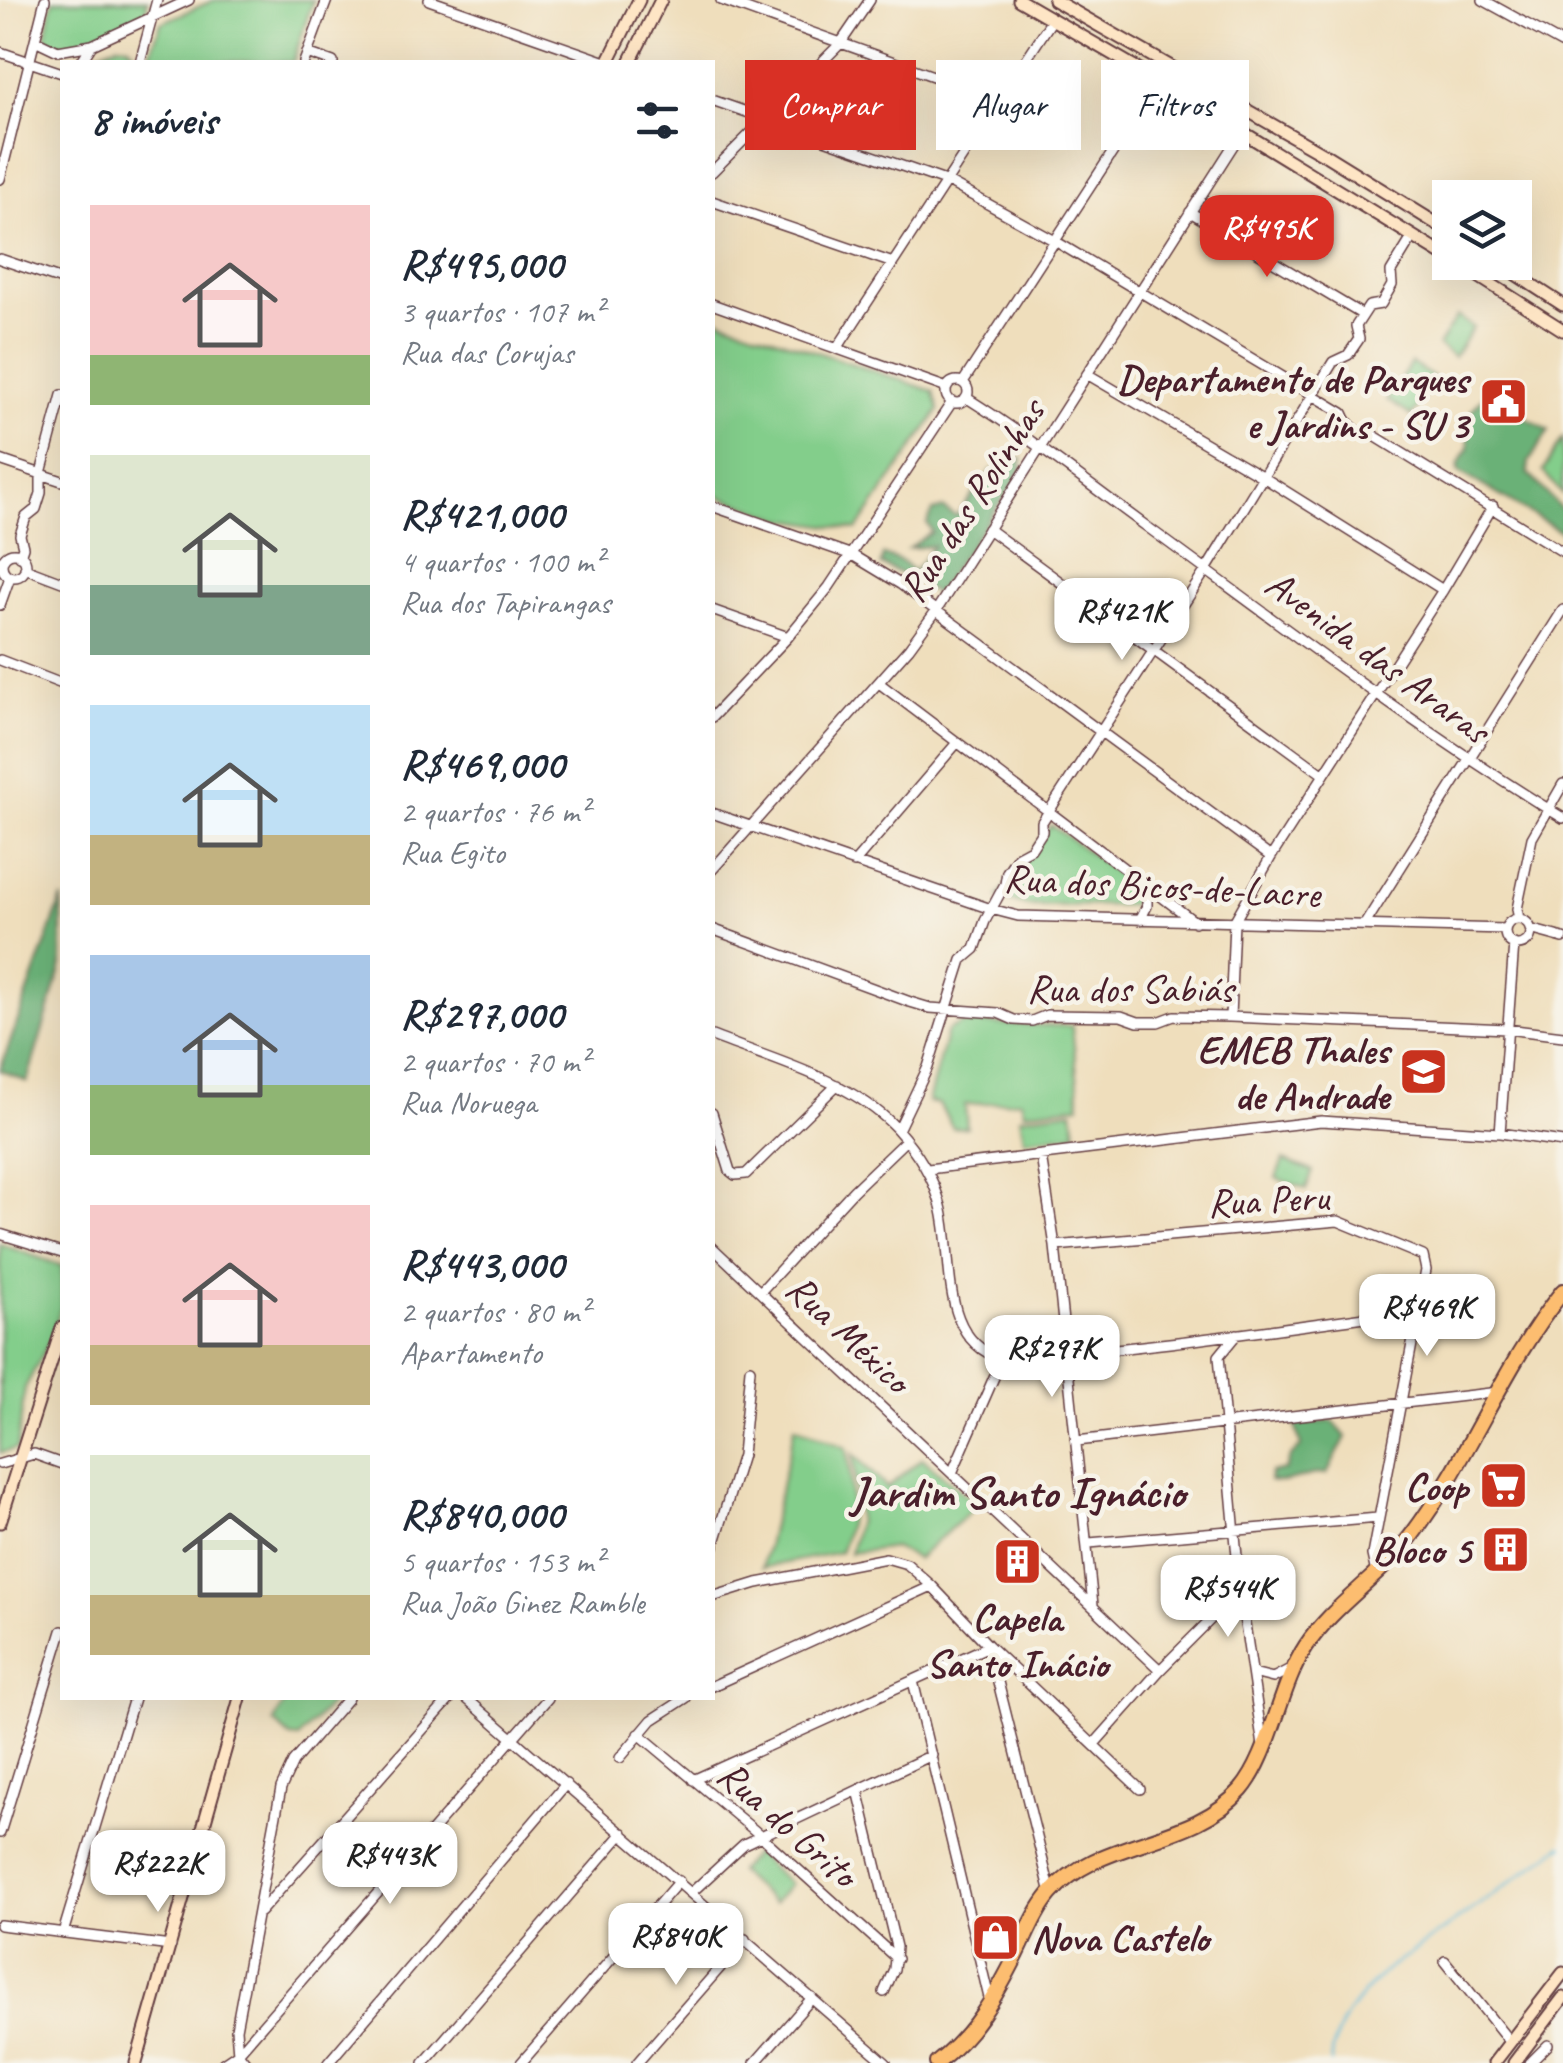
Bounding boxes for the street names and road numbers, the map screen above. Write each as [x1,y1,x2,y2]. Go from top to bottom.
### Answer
street label: Rua das Rolinhas [888,387,1058,611]
street label: Avenida das Araras [1256,559,1502,757]
street label: Rua dos Bicos-de-Lacre [1003,853,1324,919]
street label: Rua dos Sabiás [1027,964,1237,1014]
street label: Rua Peru [1206,1172,1332,1228]
street label: Rua México [776,1263,924,1407]
street label: Rua do Grito [707,1749,870,1901]

